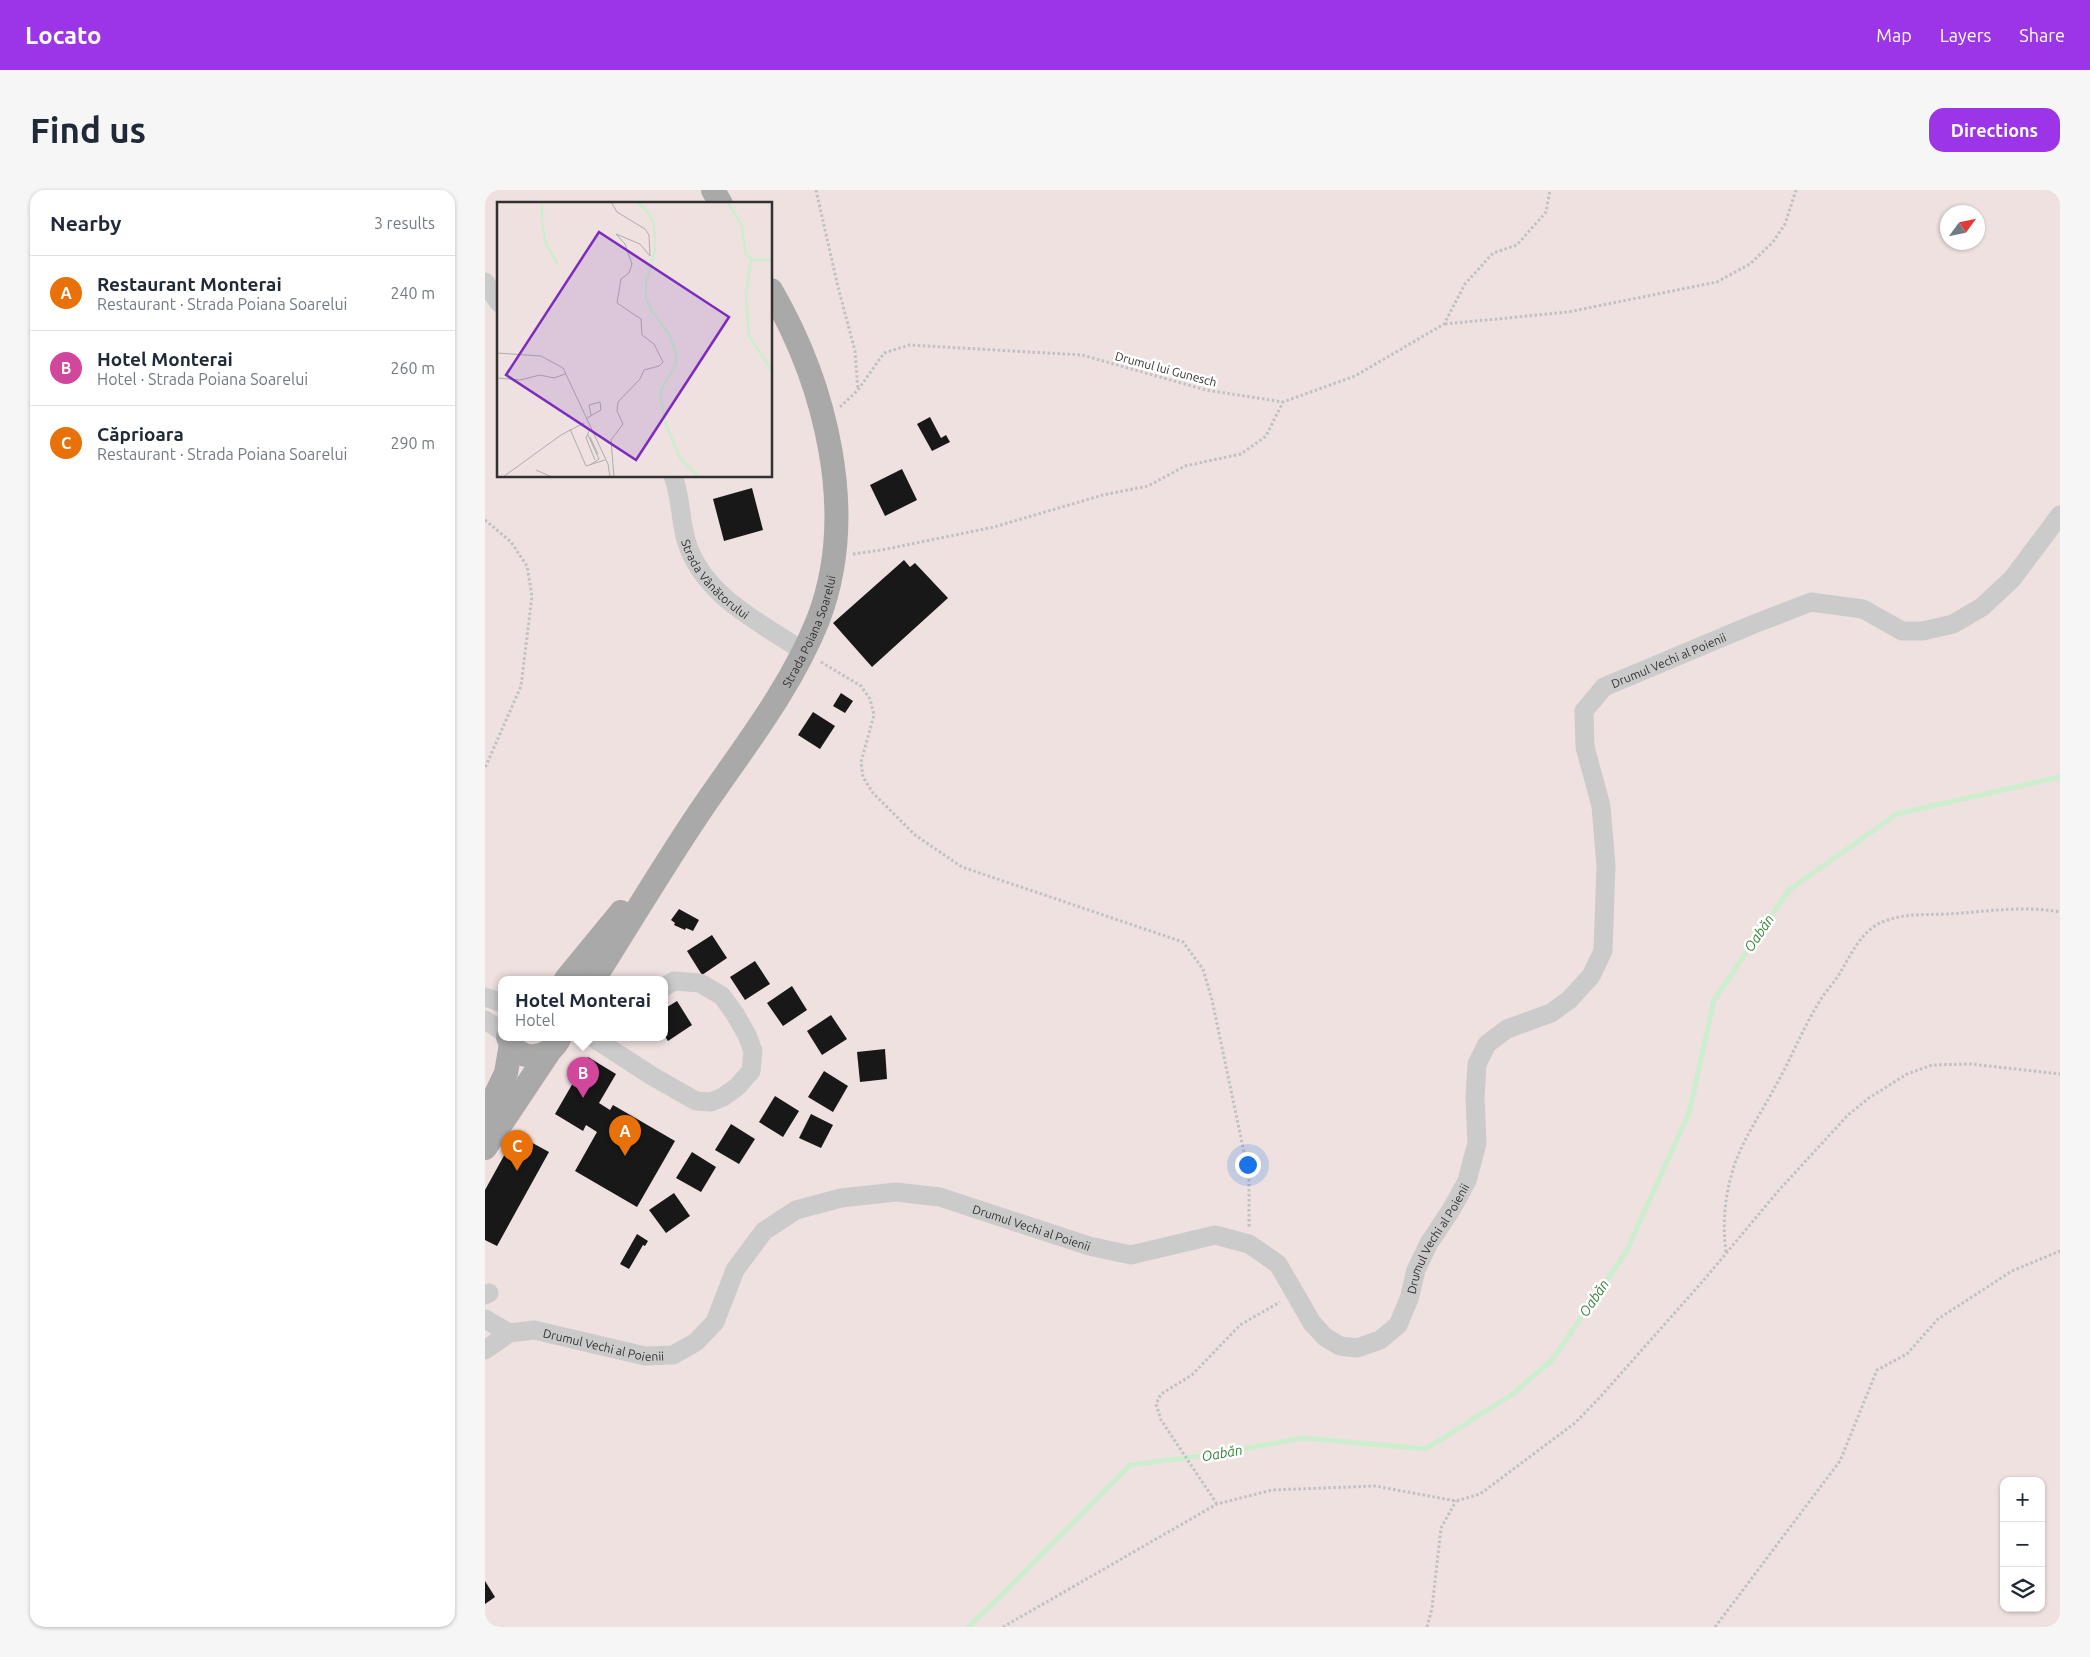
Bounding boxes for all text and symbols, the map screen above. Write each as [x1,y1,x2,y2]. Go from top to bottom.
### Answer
text: Locato [25,22,101,49]
text: Map [1876,25,1912,45]
text: Layers [1940,25,1991,45]
text: Share [2019,25,2065,45]
button: Directions [1929,108,2060,152]
text: Find us [30,110,146,150]
inset map [497,202,773,478]
north arrow [1940,205,1985,250]
text: Nearby [50,211,121,235]
text: 3 results [374,214,435,232]
text: Restaurant Monterai [97,273,282,295]
text: A [60,284,72,302]
text: 240 m [390,284,435,302]
text: Restaurant · Strada Poiana Soarelui [97,295,347,313]
text: Hotel Monterai [97,348,233,370]
street label: Drumul lui Gunesch [1114,349,1218,389]
text: B [61,359,71,377]
text: 260 m [390,359,435,377]
text: Hotel · Strada Poiana Soarelui [97,370,308,388]
text: Căprioara [97,423,184,445]
text: C [61,434,71,452]
text: 290 m [390,434,435,452]
text: Restaurant · Strada Poiana Soarelui [97,445,347,463]
street label: Strada Vânătorului [680,537,752,621]
street label: Strada Poiana Soarelui [779,574,837,689]
street label: Drumul Vechi al Poienii [1609,630,1728,690]
water label: Oabăn [1741,911,1777,955]
popup [498,976,668,1041]
text: Hotel Monterai [515,989,651,1011]
text: Hotel [515,1011,555,1029]
pin: B [567,1057,599,1098]
pin: A [609,1115,641,1156]
pin: C [501,1130,533,1171]
your location [1235,1152,1261,1178]
street label: Drumul Vechi al Poienii [1404,1181,1471,1295]
street label: Drumul Vechi al Poienii [971,1202,1092,1253]
water label: Oabăn [1576,1276,1612,1320]
street label: Drumul Vechi al Poienii [542,1326,664,1363]
water label: Oabăn [1200,1442,1244,1464]
map controls [2000,1477,2045,1612]
button: + [2000,1477,2045,1522]
button: − [2000,1522,2045,1567]
button: layers [2000,1567,2045,1612]

